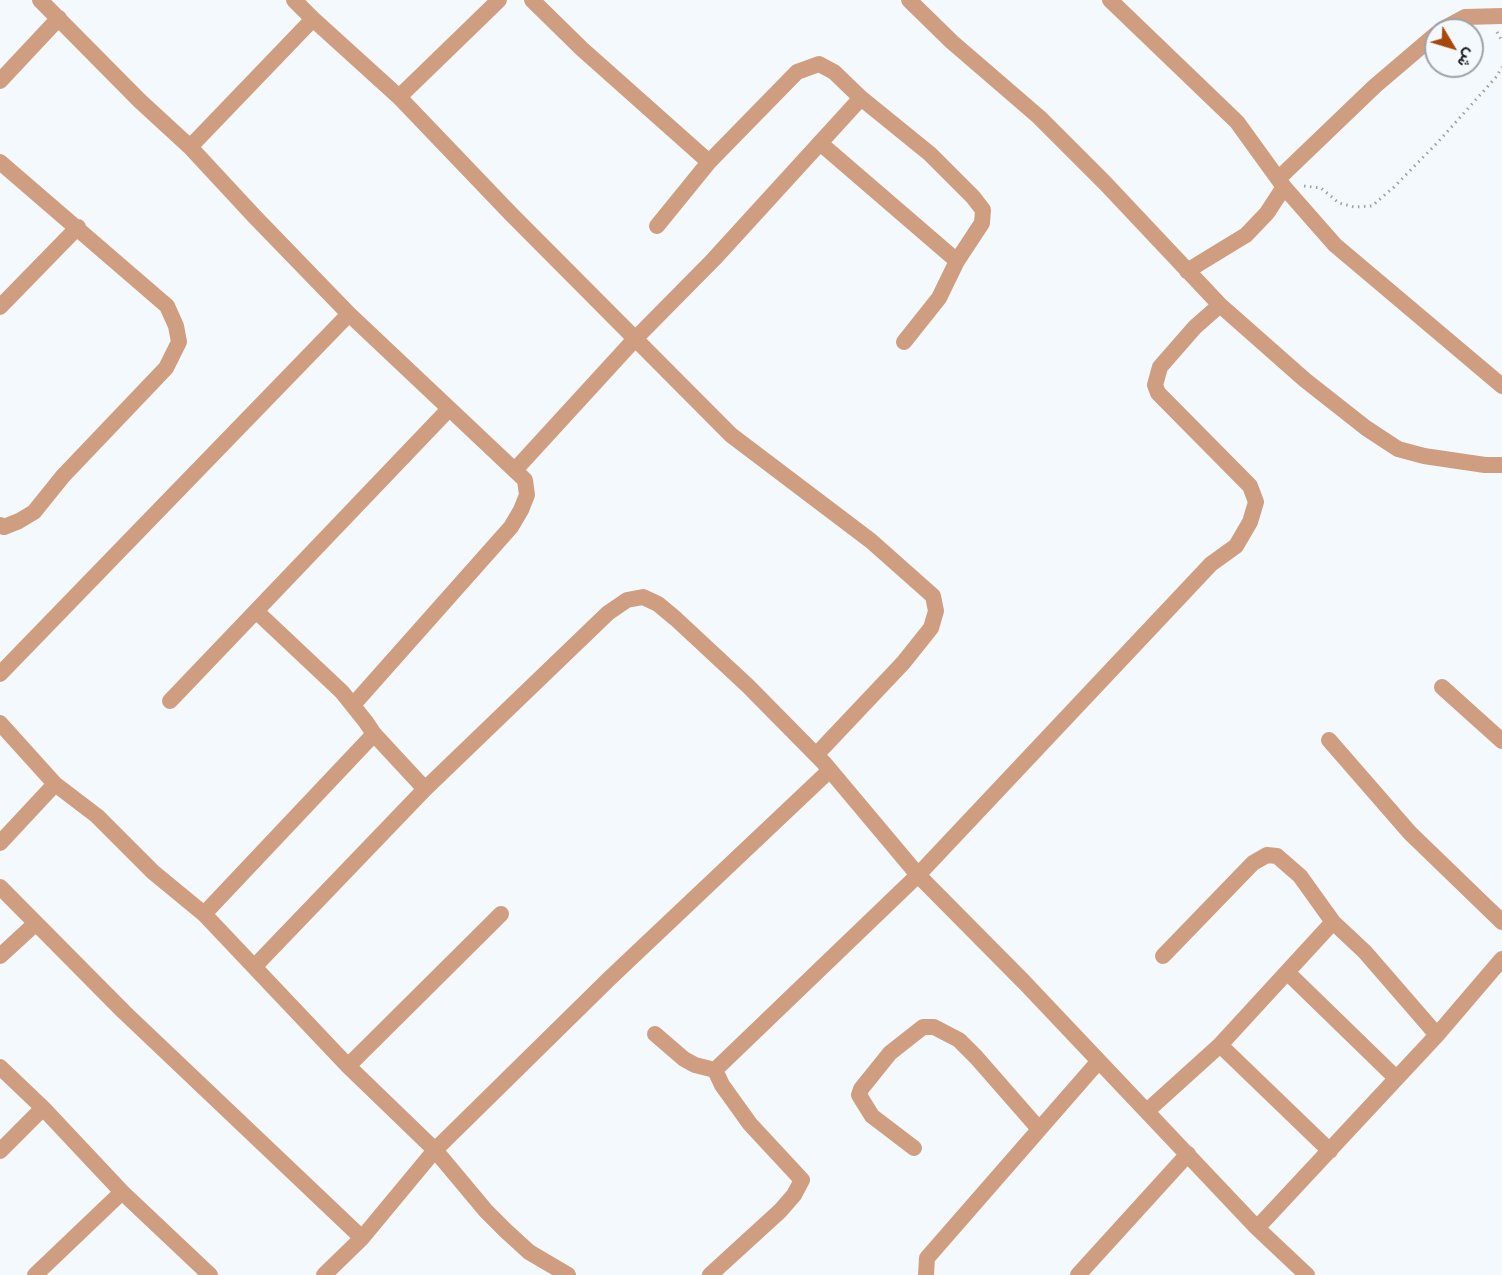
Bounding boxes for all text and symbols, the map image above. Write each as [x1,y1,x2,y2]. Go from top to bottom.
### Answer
north arrow [1424,18,1484,78]
text: ش [1454,45,1480,72]

